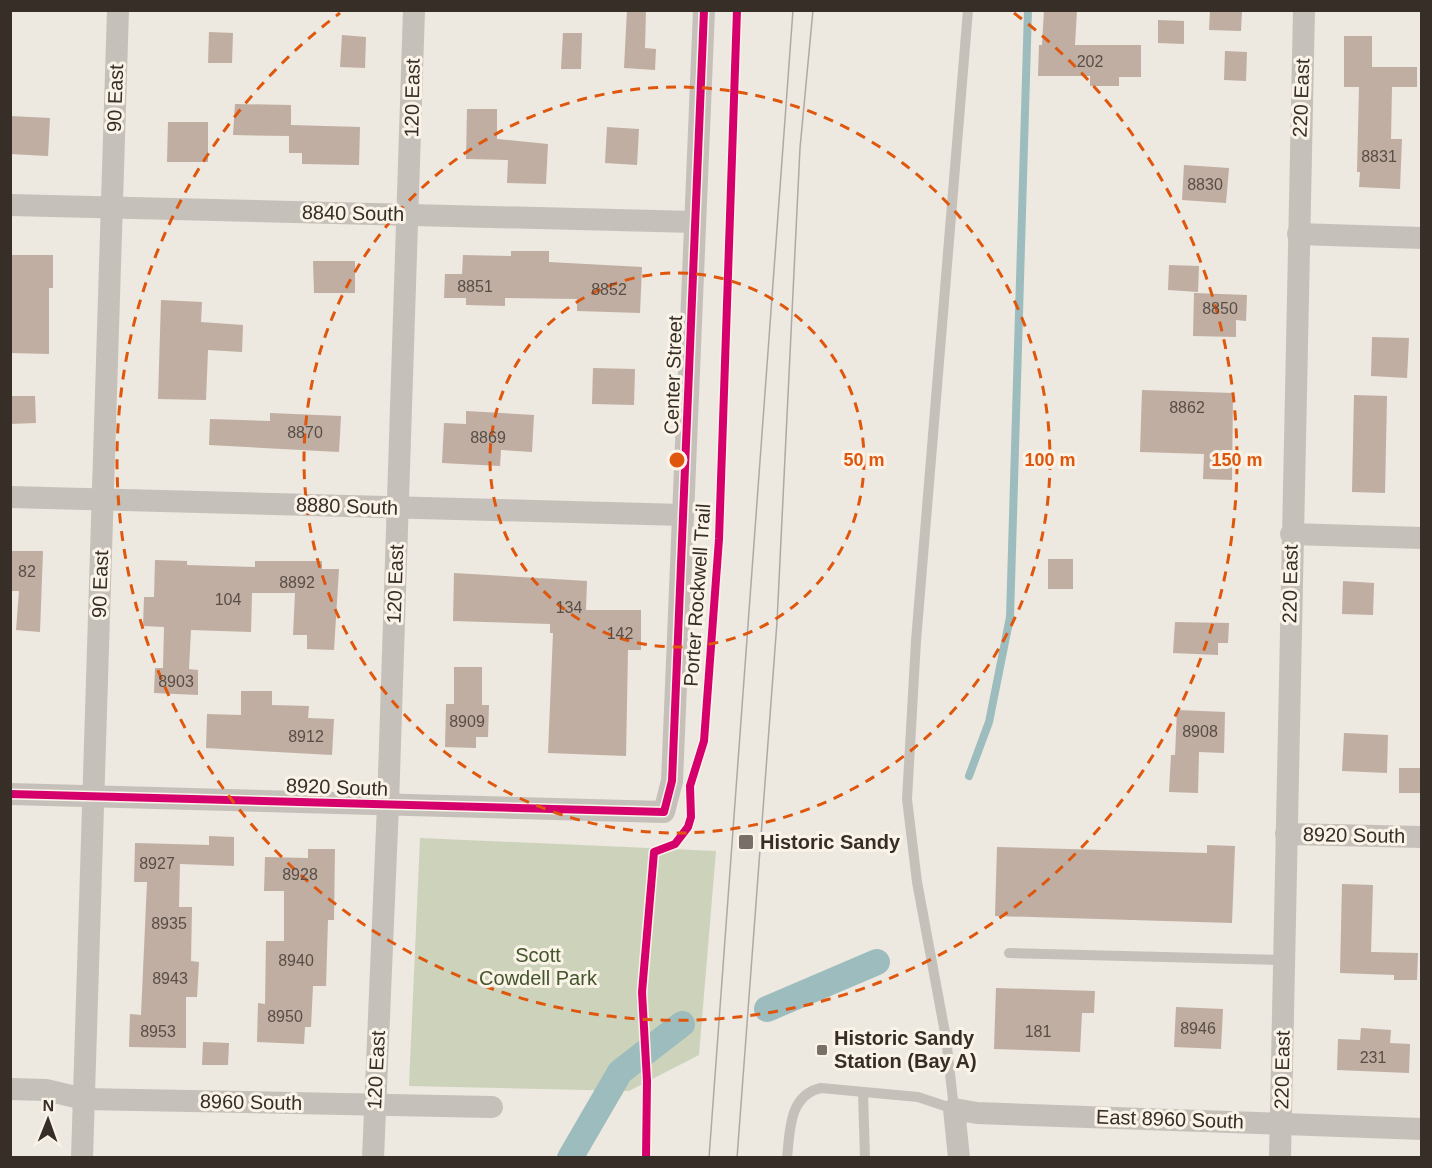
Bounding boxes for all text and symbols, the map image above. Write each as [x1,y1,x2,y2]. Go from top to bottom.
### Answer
house number: 202 [1077,53,1103,70]
street label: 120 East [400,58,424,138]
street label: 220 East [1289,58,1313,138]
street label: 90 East [103,63,127,132]
house number: 8831 [1361,148,1397,165]
house number: 8830 [1187,176,1223,193]
street label: 8840 South [302,201,404,225]
house number: 8851 [457,278,493,295]
house number: 8852 [591,281,627,298]
house number: 8850 [1202,300,1238,317]
street label: Center Street [660,315,686,435]
house number: 8862 [1169,399,1205,416]
house number: 8870 [287,424,323,441]
house number: 8869 [470,429,506,446]
centre of rings [667,450,687,470]
text: 50 m [843,450,885,470]
text: 100 m [1024,450,1076,470]
text: 150 m [1211,450,1263,470]
street label: 8880 South [295,493,399,519]
street label: Porter Rockwell Trail [680,503,714,687]
street label: 120 East [383,544,407,624]
street label: 220 East [1278,544,1302,624]
street label: 90 East [88,549,112,618]
house number: 82 [18,563,36,580]
house number: 8892 [279,574,315,591]
house number: 104 [215,591,241,608]
house number: 134 [556,599,582,616]
house number: 142 [607,625,633,642]
house number: 8903 [158,673,194,690]
house number: 8909 [449,713,485,730]
house number: 8908 [1182,723,1218,740]
house number: 8912 [288,728,324,745]
street label: 8920 South [285,774,389,800]
street label: 8920 South [1303,823,1405,847]
place label: Historic Sandy [760,831,901,853]
marker: Historic Sandy [737,833,755,851]
house number: 8927 [139,855,175,872]
house number: 8928 [282,866,318,883]
house number: 8935 [151,915,187,932]
park label: Scott Cowdell Park [479,944,598,989]
house number: 8940 [278,952,314,969]
house number: 8943 [152,970,188,987]
house number: 8950 [267,1008,303,1025]
house number: 8946 [1180,1020,1216,1037]
house number: 8953 [140,1023,176,1040]
house number: 181 [1025,1023,1051,1040]
place label: Historic Sandy Station (Bay A) [834,1027,977,1072]
street label: 120 East [363,1030,389,1110]
street label: 220 East [1270,1030,1294,1110]
marker: Historic Sandy Station (Bay A) [815,1043,829,1057]
house number: 231 [1360,1049,1386,1066]
north arrow [18,1090,78,1150]
street label: 8960 South [200,1090,302,1114]
text: N [42,1097,54,1114]
street label: East 8960 South [1096,1105,1244,1133]

